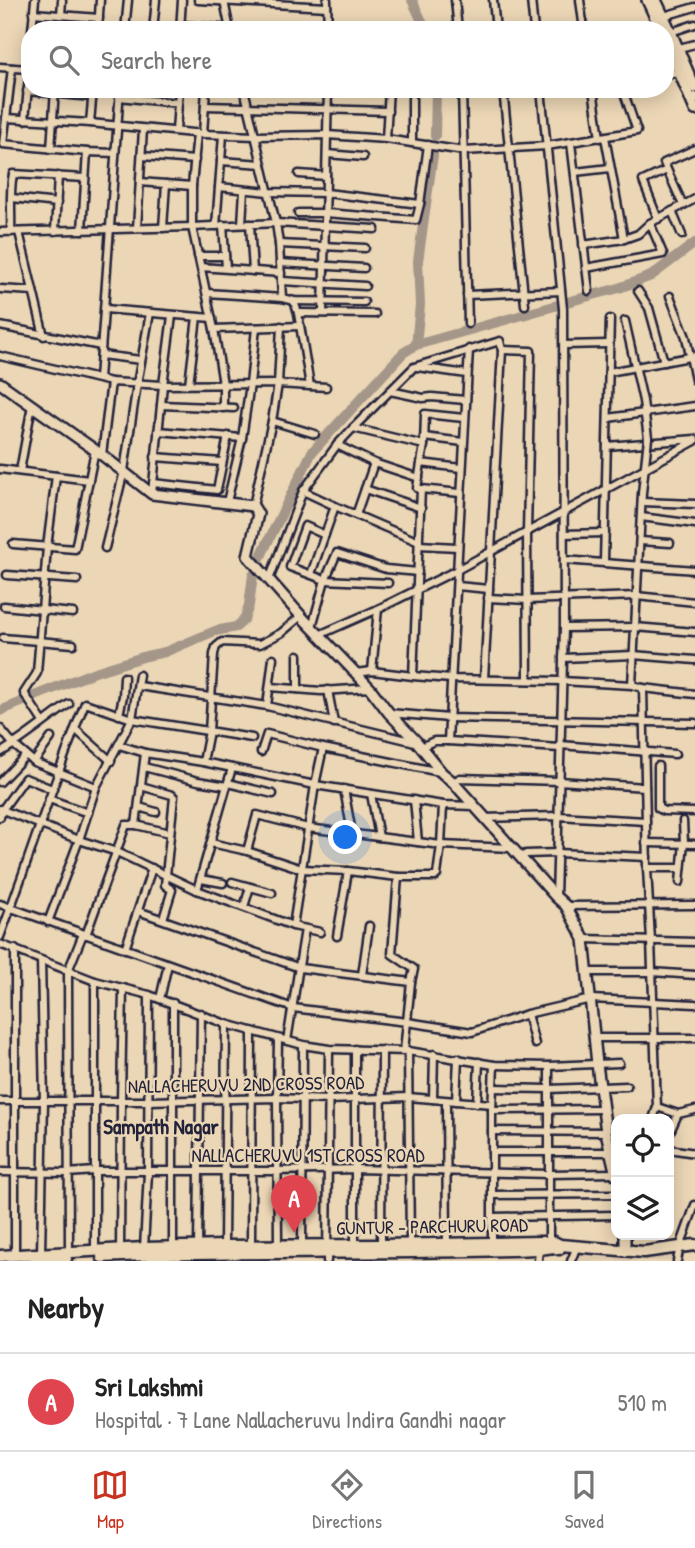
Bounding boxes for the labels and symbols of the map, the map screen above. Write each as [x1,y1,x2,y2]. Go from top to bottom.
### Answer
your location [328,820,362,854]
street label: NALLACHERUVU 2ND CROSS ROAD [128,1069,364,1099]
district label: Sampath Nagar [103,1112,220,1142]
street label: NALLACHERUVU 1ST CROSS ROAD [192,1142,424,1168]
pin: A [271,1175,317,1233]
street label: GUNTUR - PARCHURU ROAD [336,1211,528,1241]

